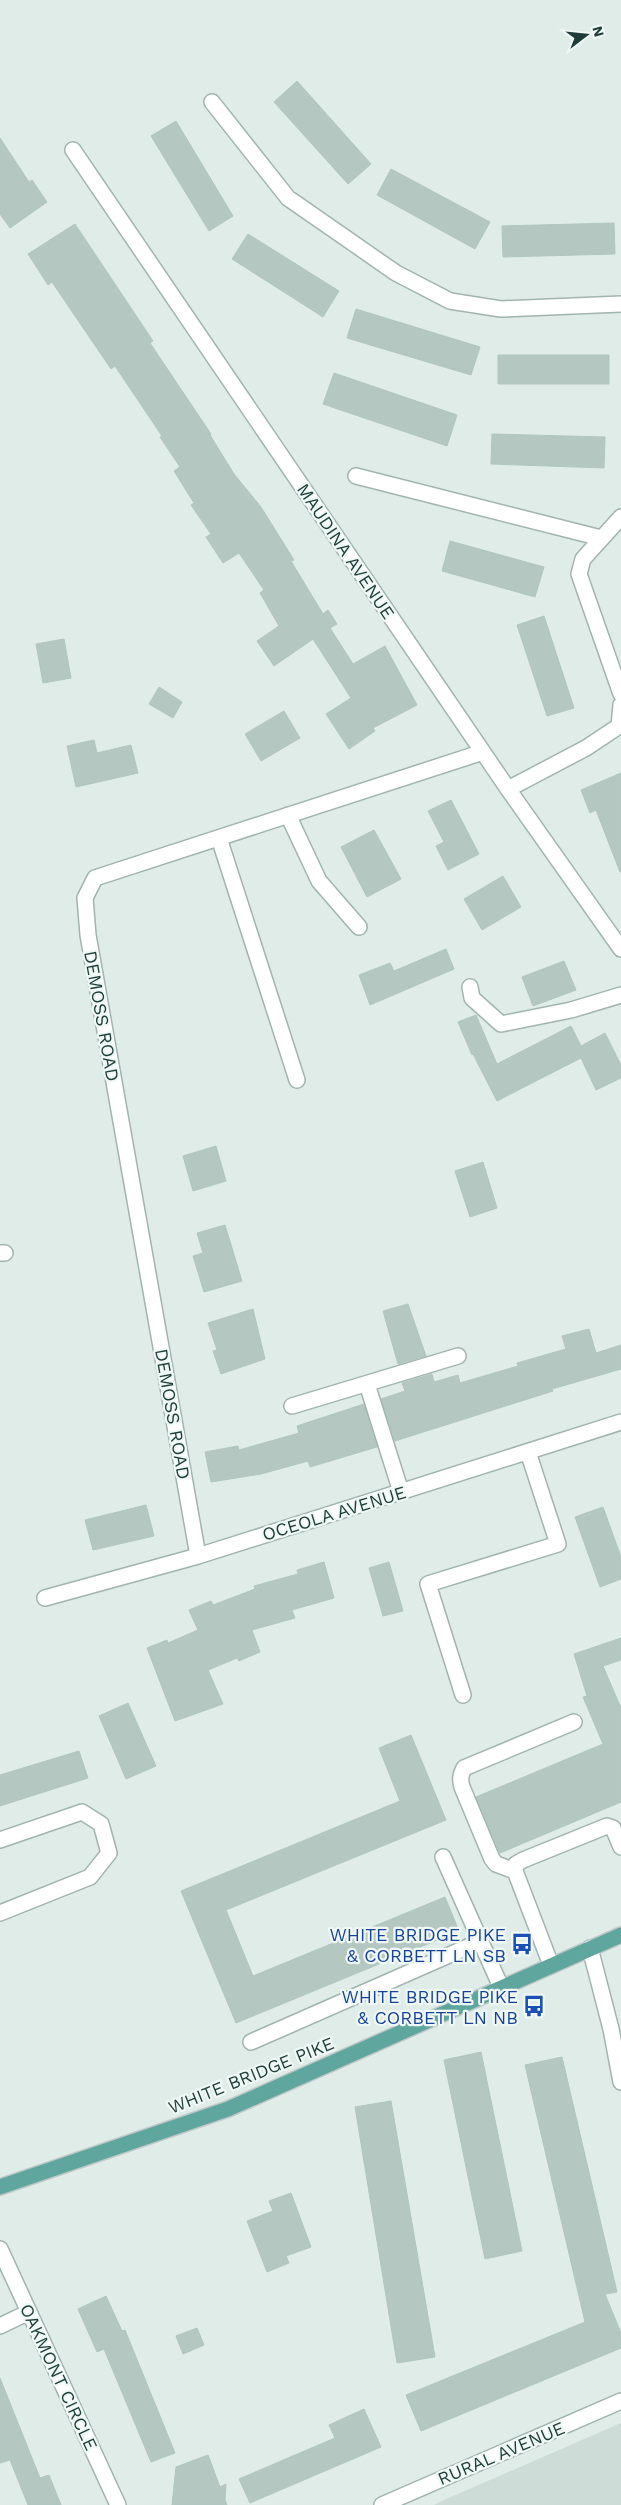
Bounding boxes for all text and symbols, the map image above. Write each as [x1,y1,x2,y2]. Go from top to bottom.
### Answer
north arrow [561,10,611,60]
text: N [589,24,608,39]
street label: MAUDINA AVENUE [293,479,399,623]
street label: DEMOSS ROAD [80,949,124,1083]
street label: DEMOSS ROAD [151,1347,195,1481]
street label: OCEOLA AVENUE [260,1481,408,1545]
place label: WHITE BRIDGE PIKE & CORBETT LN SB [329,1924,506,1966]
bus stop icon: WHITE BRIDGE PIKE & CORBETT LN SB [509,1931,535,1957]
place label: WHITE BRIDGE PIKE & CORBETT LN NB [341,1986,518,2028]
bus stop icon: WHITE BRIDGE PIKE & CORBETT LN NB [521,1993,547,2019]
street label: WHITE BRIDGE PIKE [165,2032,337,2118]
street label: OAKMONT CIRCLE [16,2300,102,2454]
street label: RURAL AVENUE [434,2417,568,2489]

